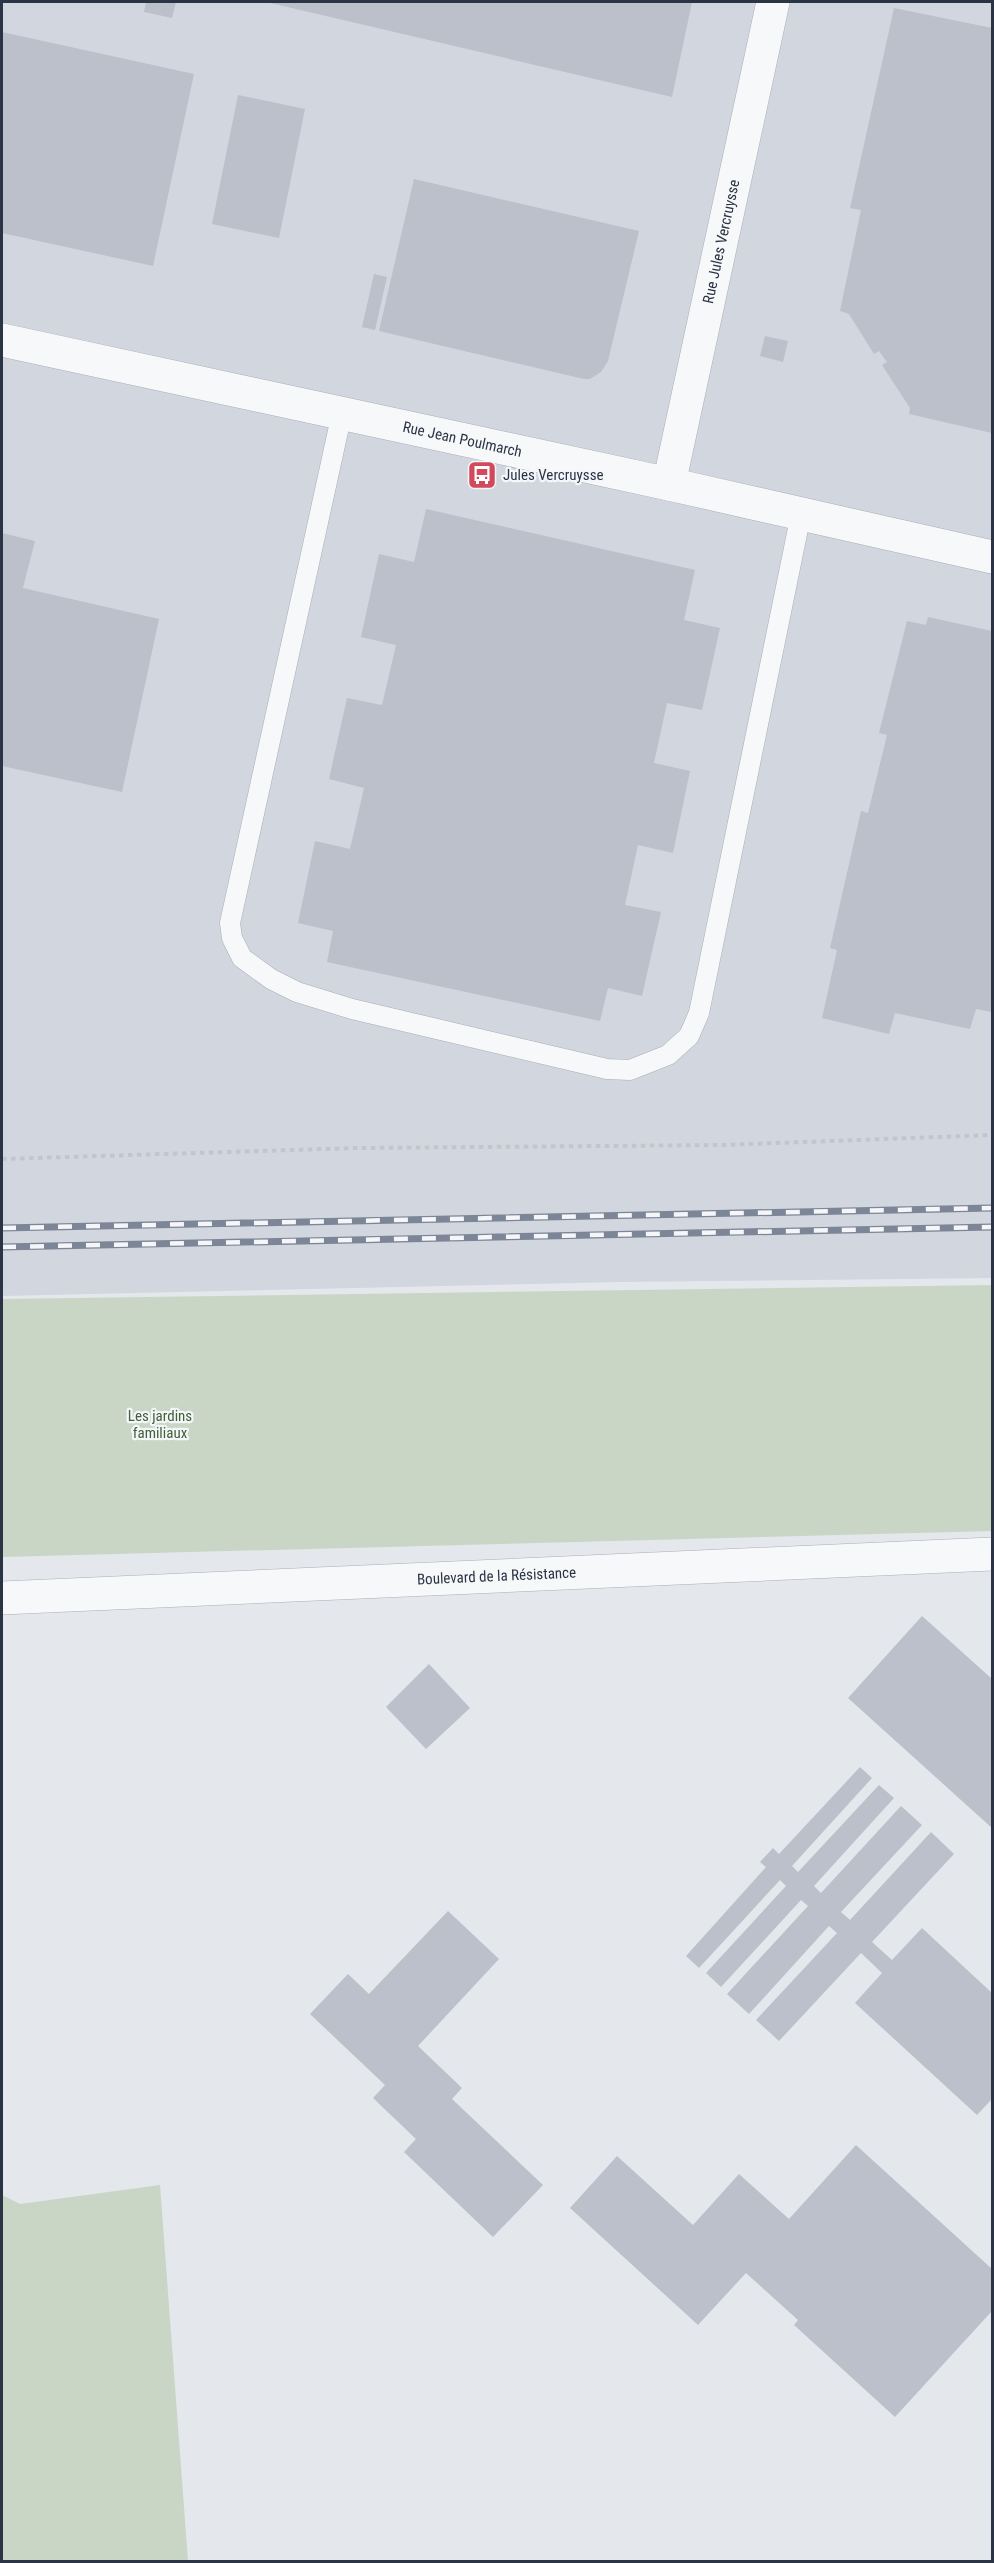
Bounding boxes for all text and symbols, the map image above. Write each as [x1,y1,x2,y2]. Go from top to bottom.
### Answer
street label: Rue Jules Vercruysse [699,178,743,305]
street label: Rue Jean Poulmarch [401,418,524,461]
bus stop icon: Jules Vercruysse [466,459,498,491]
place label: Jules Vercruysse [503,466,604,484]
park label: Les jardins familiaux [128,1407,192,1442]
street label: Boulevard de la Résistance [417,1563,576,1589]

